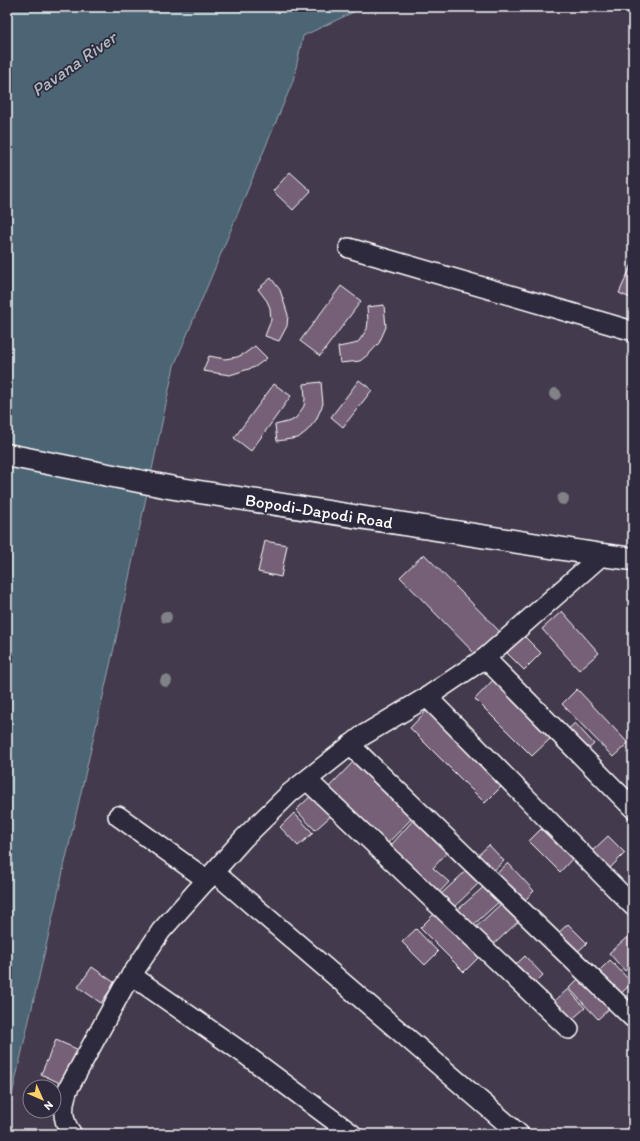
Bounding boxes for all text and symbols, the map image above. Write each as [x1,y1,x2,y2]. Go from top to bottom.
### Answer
water label: Pavana River [27,26,122,101]
street label: Bopodi-Dapodi Road [244,489,394,533]
north arrow [22,1079,62,1119]
text: N [41,1098,56,1113]

